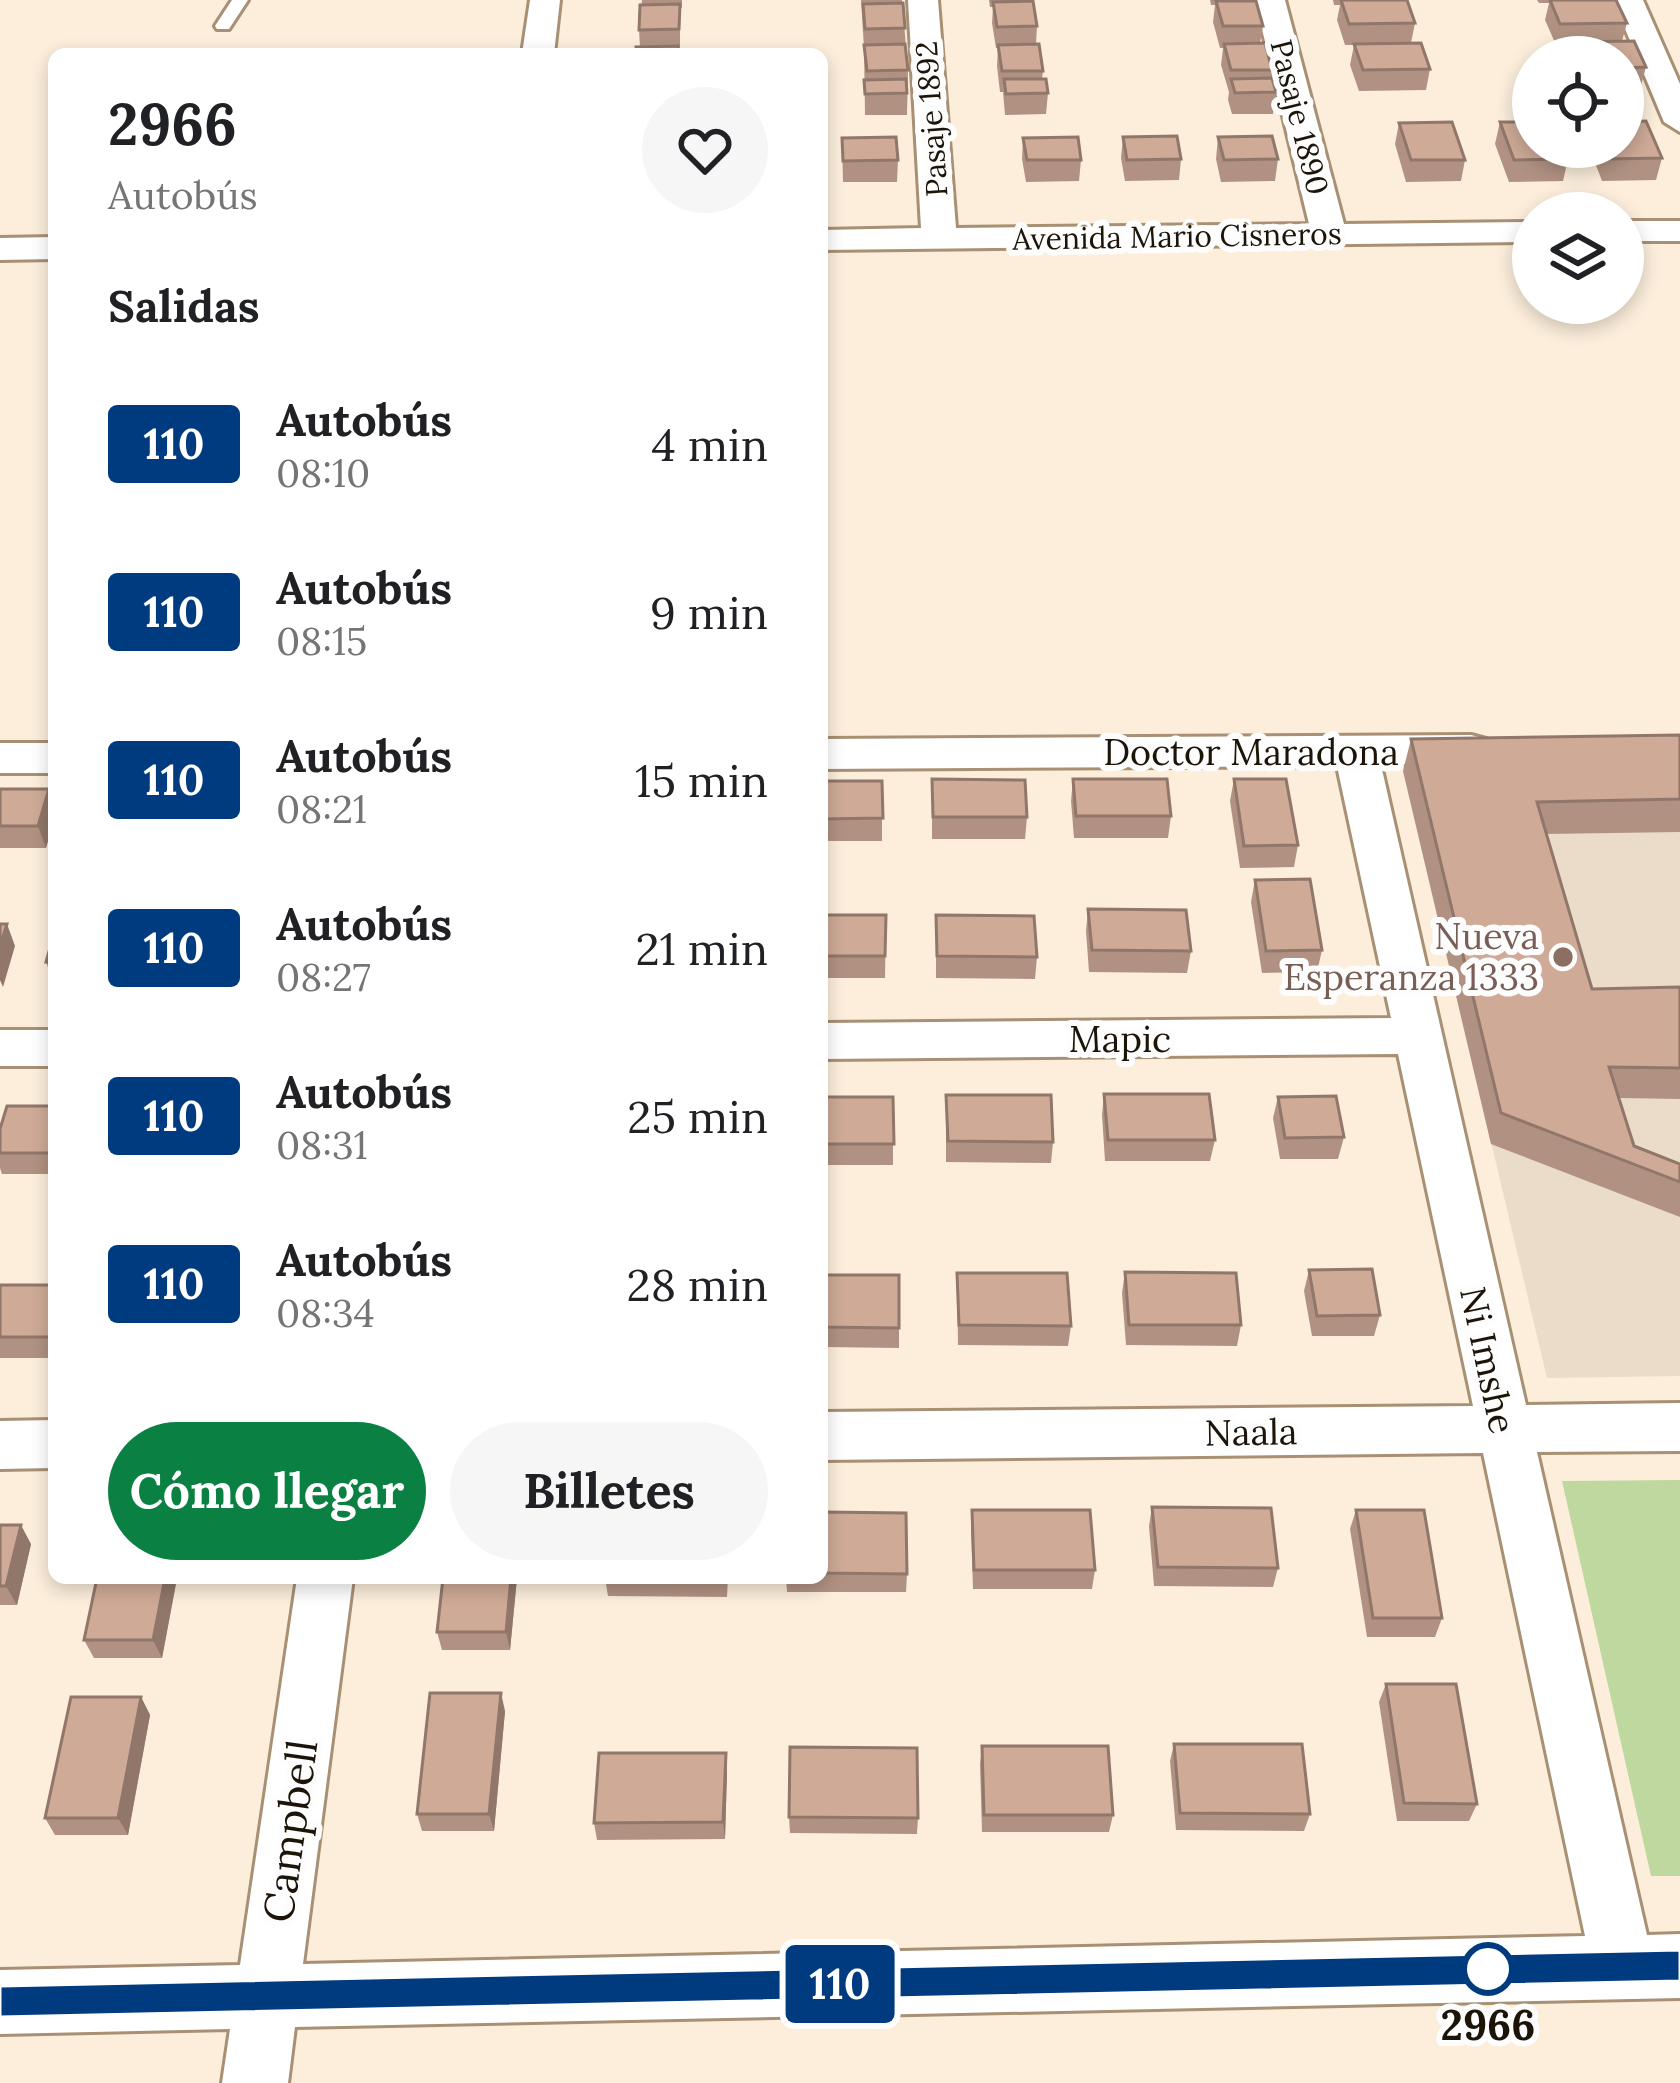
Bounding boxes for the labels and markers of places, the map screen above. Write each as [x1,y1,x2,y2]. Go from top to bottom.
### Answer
place label: Nueva Esperanza 1333 [1283,913,1539,1000]
marker: Nueva Esperanza 1333 [1550,944,1576,970]
marker: 2966 [1463,1944,1513,1994]
place label: 2966 [1441,1998,1535,2052]

